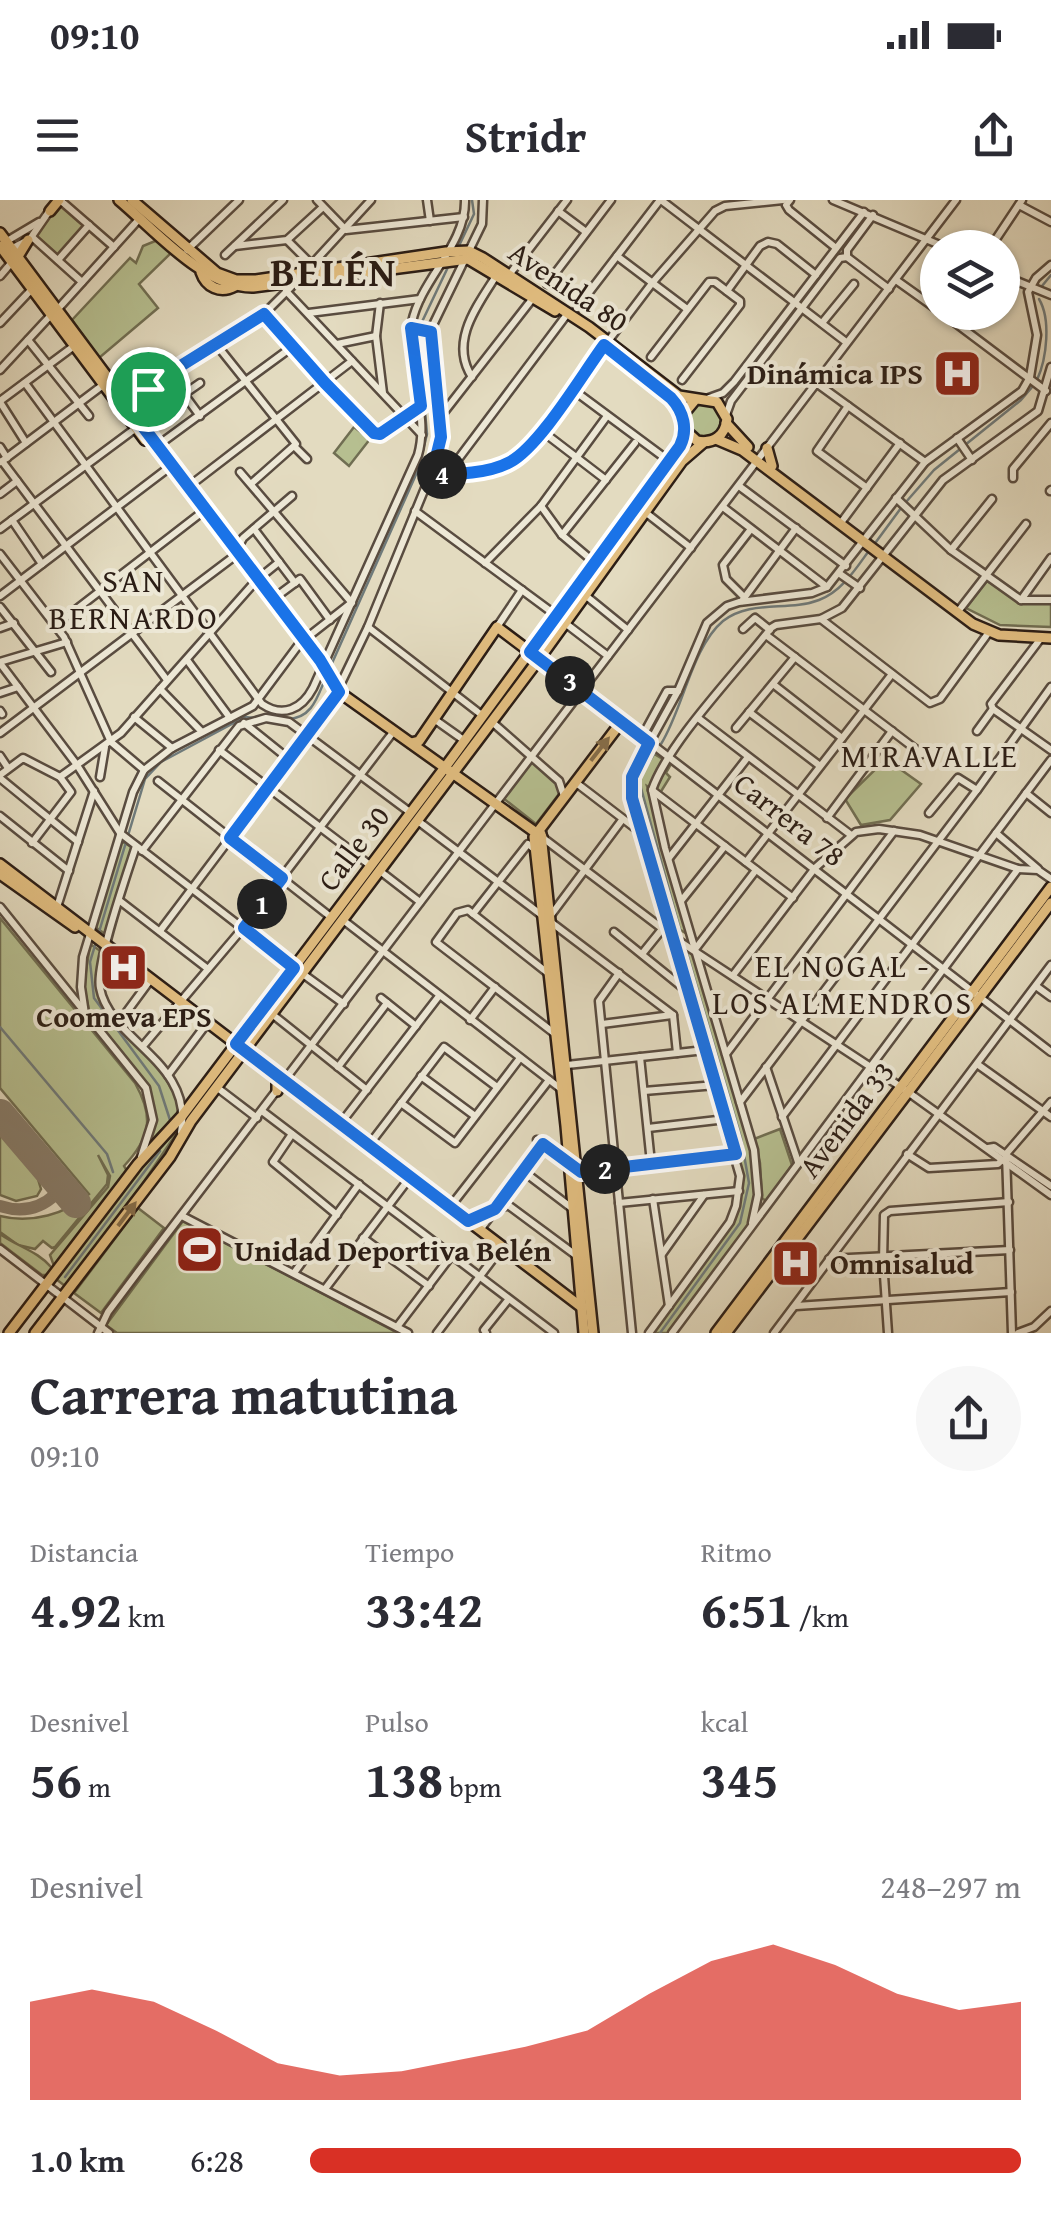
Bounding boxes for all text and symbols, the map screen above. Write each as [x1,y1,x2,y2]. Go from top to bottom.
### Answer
text: 09:10 [50,7,140,63]
text: Stridr [465,103,586,168]
icon: menu [30,108,85,163]
icon: share [966,108,1021,163]
street label: Avenida 80 [500,230,638,342]
map controls [920,230,1020,330]
button: layers [920,230,1020,330]
district label: BELÉN [270,242,398,301]
pin [106,347,191,432]
hospital icon: Dinámica IPS [932,347,984,399]
place label: Dinámica IPS [747,351,923,395]
icon: arrive [121,362,176,417]
pin: 4 [417,449,467,499]
text: 4 [435,453,449,494]
district label: SAN BERNARDO [49,557,219,641]
pin: 3 [545,656,595,706]
text: 3 [563,660,577,701]
district label: MIRAVALLE [841,732,1019,779]
one-way arrow [589,736,610,762]
street label: Carrera 78 [725,761,855,877]
street label: Calle 30 [306,796,400,900]
pin: 1 [237,879,287,929]
text: 1 [255,883,269,924]
hospital icon: Coomeva EPS [98,941,150,993]
district label: EL NOGAL - LOS ALMENDROS [712,942,974,1026]
place label: Coomeva EPS [36,994,212,1038]
street label: Avenida 33 [788,1051,904,1187]
pin: 2 [580,1144,630,1194]
text: 2 [598,1148,612,1189]
one-way arrow [116,1201,137,1227]
sports icon: Unidad Deportiva Belén [173,1224,225,1276]
place label: Unidad Deportiva Belén [234,1228,551,1272]
hospital icon: Omnisalud [769,1237,821,1289]
place label: Omnisalud [830,1241,974,1285]
text: Carrera matutina [30,1354,457,1434]
button: share [916,1366,1021,1471]
text: 09:10 [30,1432,99,1479]
text: Distancia [30,1531,138,1572]
text: Tiempo [365,1531,454,1572]
text: Ritmo [701,1531,772,1572]
text: 4.92 [30,1572,122,1645]
text: 33:42 [365,1572,483,1645]
text: 6:51 [701,1572,793,1645]
text: km [122,1596,165,1637]
text: /km [793,1596,849,1637]
text: Desnivel [30,1701,129,1742]
text: Pulso [365,1701,429,1742]
text: kcal [701,1701,748,1742]
text: 56 [30,1742,82,1815]
text: 138 [365,1742,443,1815]
text: 345 [701,1742,778,1815]
text: m [82,1766,111,1807]
text: bpm [443,1766,502,1807]
text: Desnivel [30,1863,143,1910]
text: 248–297 m [880,1863,1021,1910]
text: 1.0 km [30,2137,125,2184]
text: 6:28 [190,2137,244,2184]

